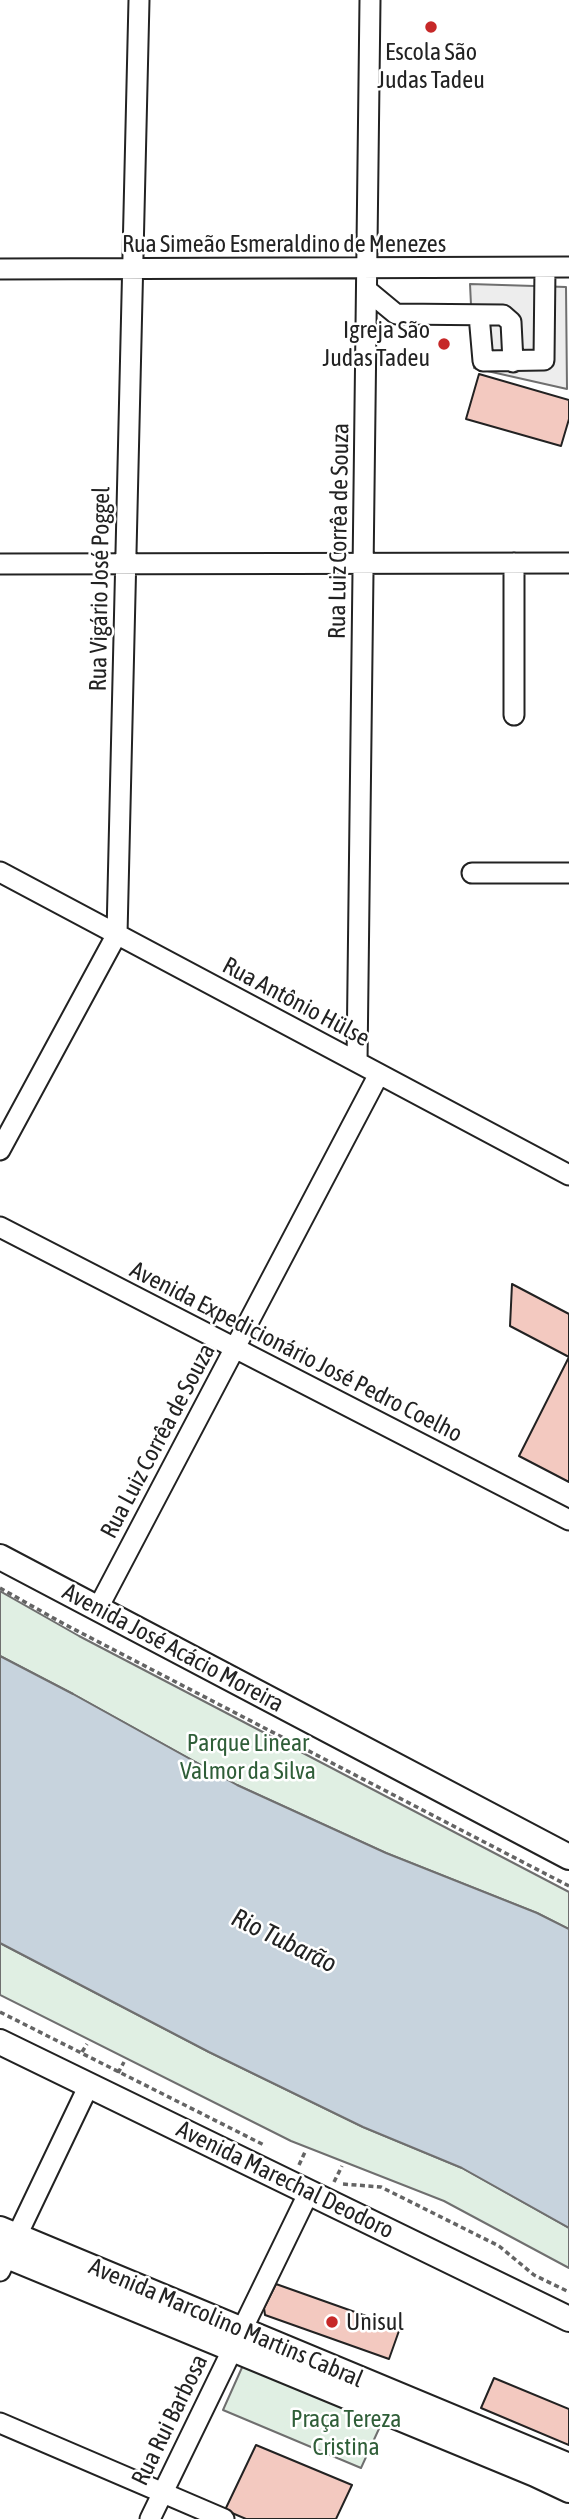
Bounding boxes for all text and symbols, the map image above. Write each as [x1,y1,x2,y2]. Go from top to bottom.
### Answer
marker: Escola São Judas Tadeu [423,19,439,35]
place label: Escola São Judas Tadeu [377,38,485,94]
street label: Rua Simeão Esmeraldino de Menezes [122,230,446,258]
place label: Igreja São Judas Tadeu [323,316,430,372]
marker: Igreja São Judas Tadeu [436,336,452,352]
street label: Rua Luiz Corrêa de Souza [323,423,355,639]
street label: Rua Vigário José Poggel [84,486,116,692]
street label: Rua Antônio Hülse [218,951,374,1053]
street label: Avenida Expedicionário José Pedro Coelho [125,1255,467,1449]
street label: Rua Luiz Corrêa de Souza [95,1339,221,1543]
street label: Avenida José Acácio Moreira [58,1577,288,1719]
park label: Parque Linear Valmor da Silva [180,1729,316,1785]
water label: Rio Tubarão [226,1902,342,1980]
street label: Avenida Marechal Deodoro [172,2115,398,2245]
street label: Avenida Marcolino Martins Cabral [84,2252,368,2394]
place label: Unisul [346,2308,404,2336]
marker: Unisul [324,2314,340,2330]
street label: Rua Rui Barbosa [126,2350,214,2490]
park label: Praça Tereza Cristina [291,2405,401,2461]

